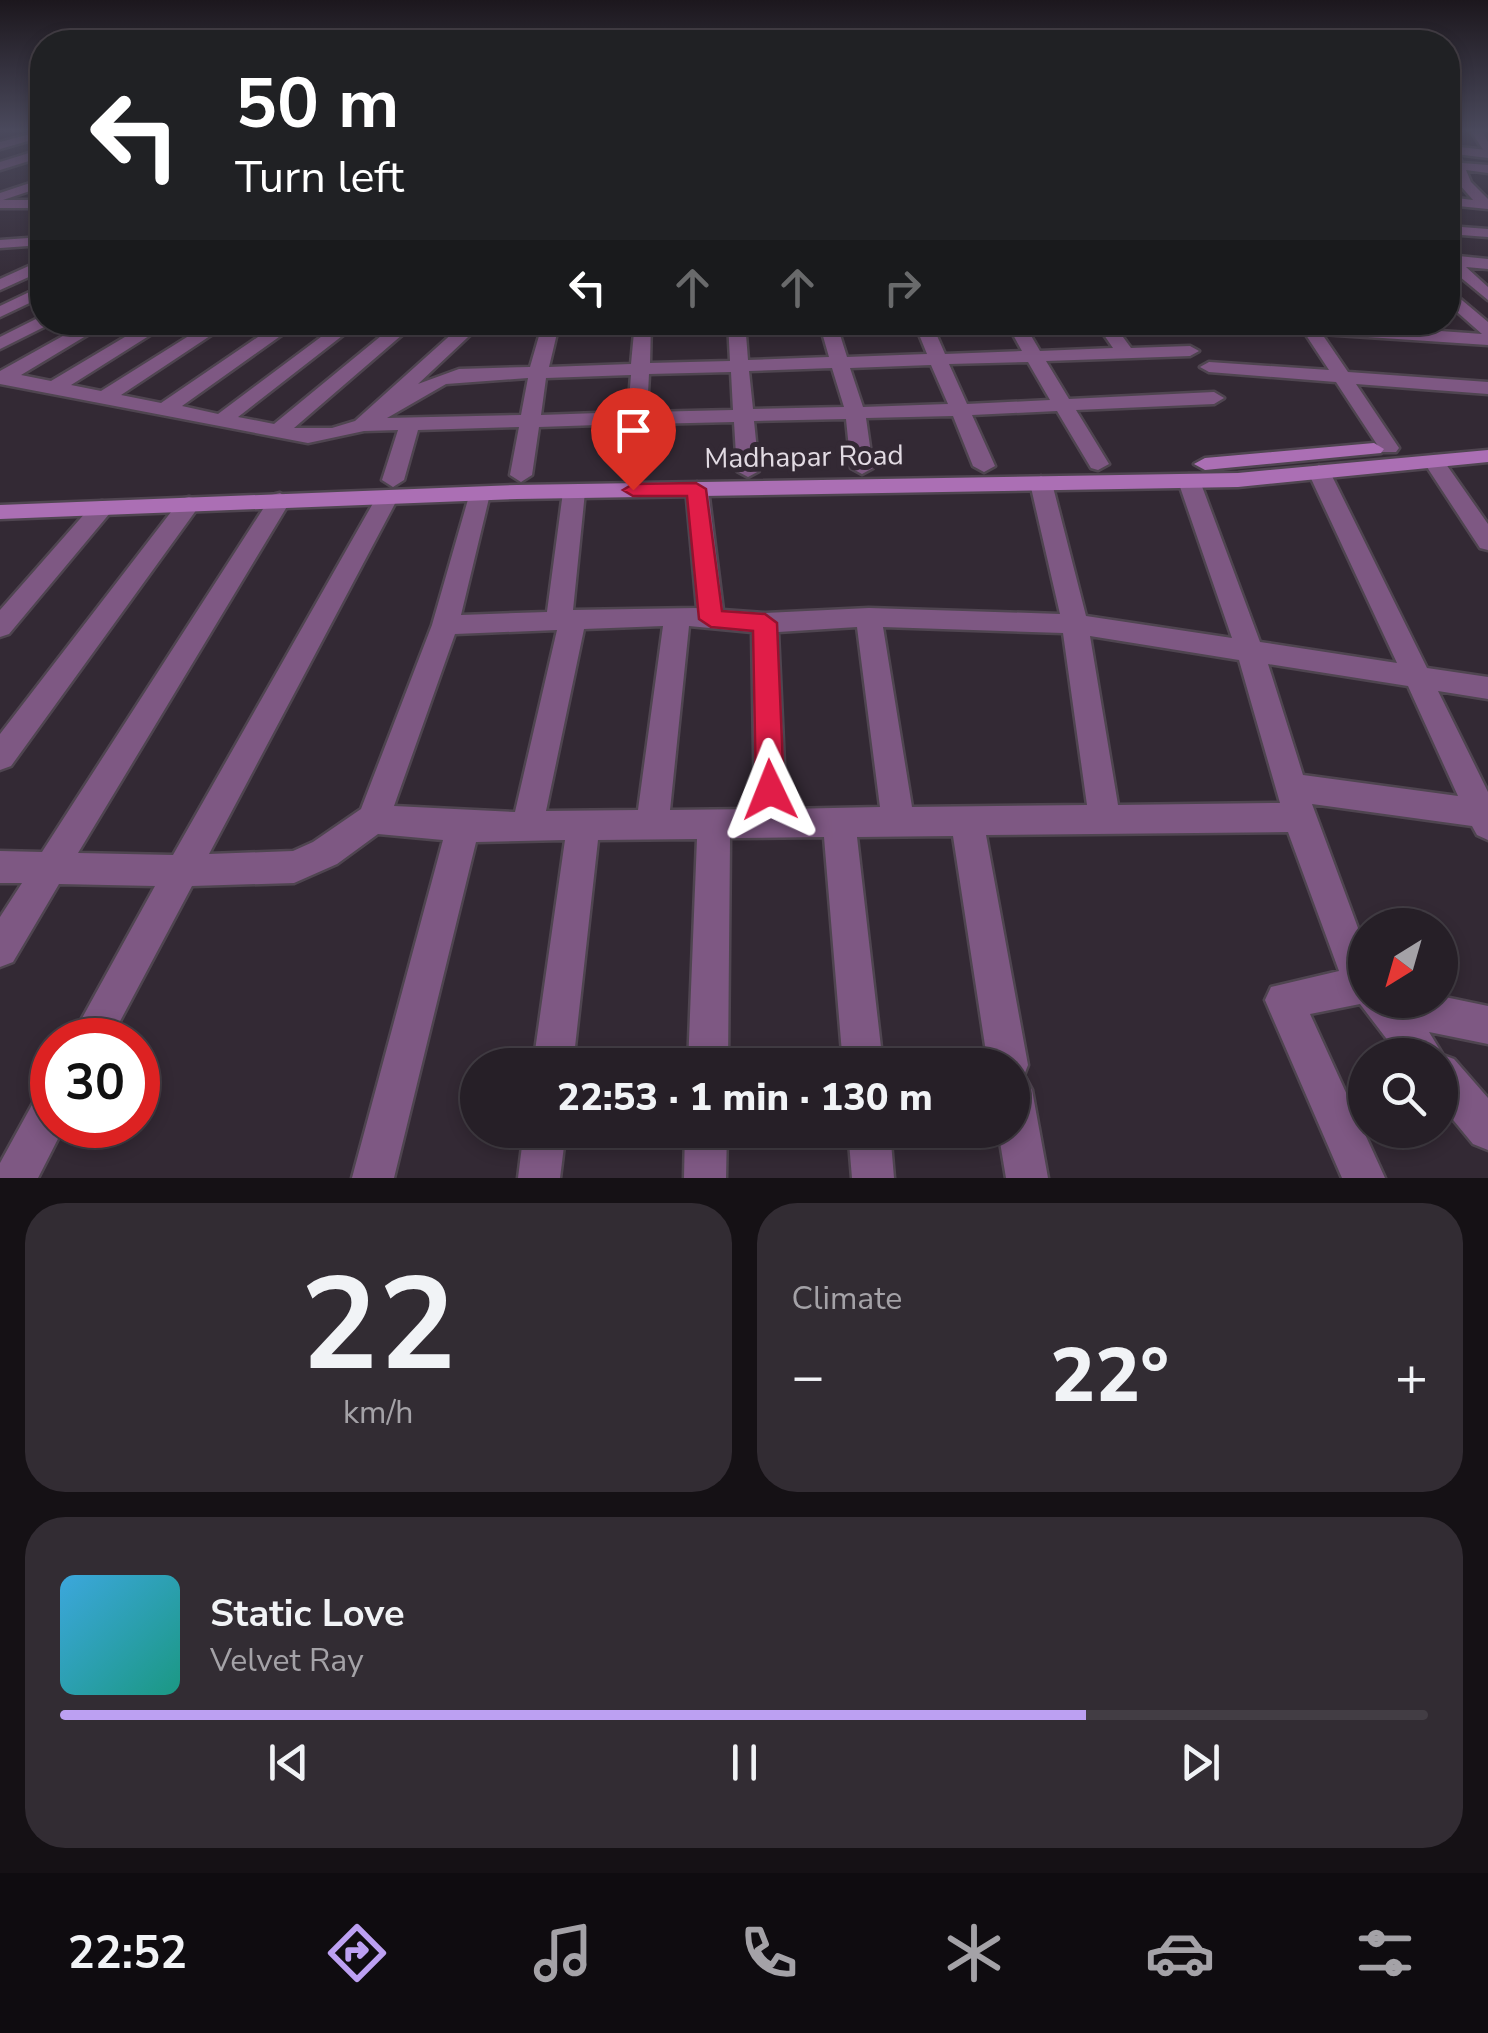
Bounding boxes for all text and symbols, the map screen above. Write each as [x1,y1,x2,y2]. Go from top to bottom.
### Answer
text: 50 m [235,56,399,152]
icon: left [70,70,200,200]
text: Turn left [235,147,404,208]
icon: left [560,260,615,315]
icon: ahead [665,260,720,315]
icon: ahead [770,260,825,315]
icon: right [875,260,930,315]
pin [591,388,676,491]
icon: arrive [606,403,661,458]
street label: Madhapar Road [704,436,904,478]
position arrow [718,738,822,842]
north arrow [1348,908,1458,1018]
map controls [1348,908,1458,1148]
speed limit sign: 30 [30,1018,160,1148]
button: search [1348,1038,1458,1148]
text: 22:53 · 1 min · 130 m [557,1072,933,1123]
text: 22 [300,1237,456,1414]
text: Climate [792,1277,902,1320]
text: 22° [1050,1325,1169,1427]
text: − [792,1339,825,1414]
text: + [1395,1339,1428,1414]
text: km/h [343,1391,414,1434]
text: Static Love [210,1588,405,1639]
text: Velvet Ray [210,1639,364,1682]
icon: previous [261,1735,316,1790]
icon: pause [717,1735,772,1790]
icon: next [1173,1735,1228,1790]
icon: directions [322,1918,392,1988]
icon: music [528,1918,598,1988]
icon: phone [734,1918,804,1988]
icon: climate [939,1918,1009,1988]
icon: car [1145,1918,1215,1988]
icon: filters [1350,1918,1420,1988]
text: 22:52 [68,1923,187,1984]

